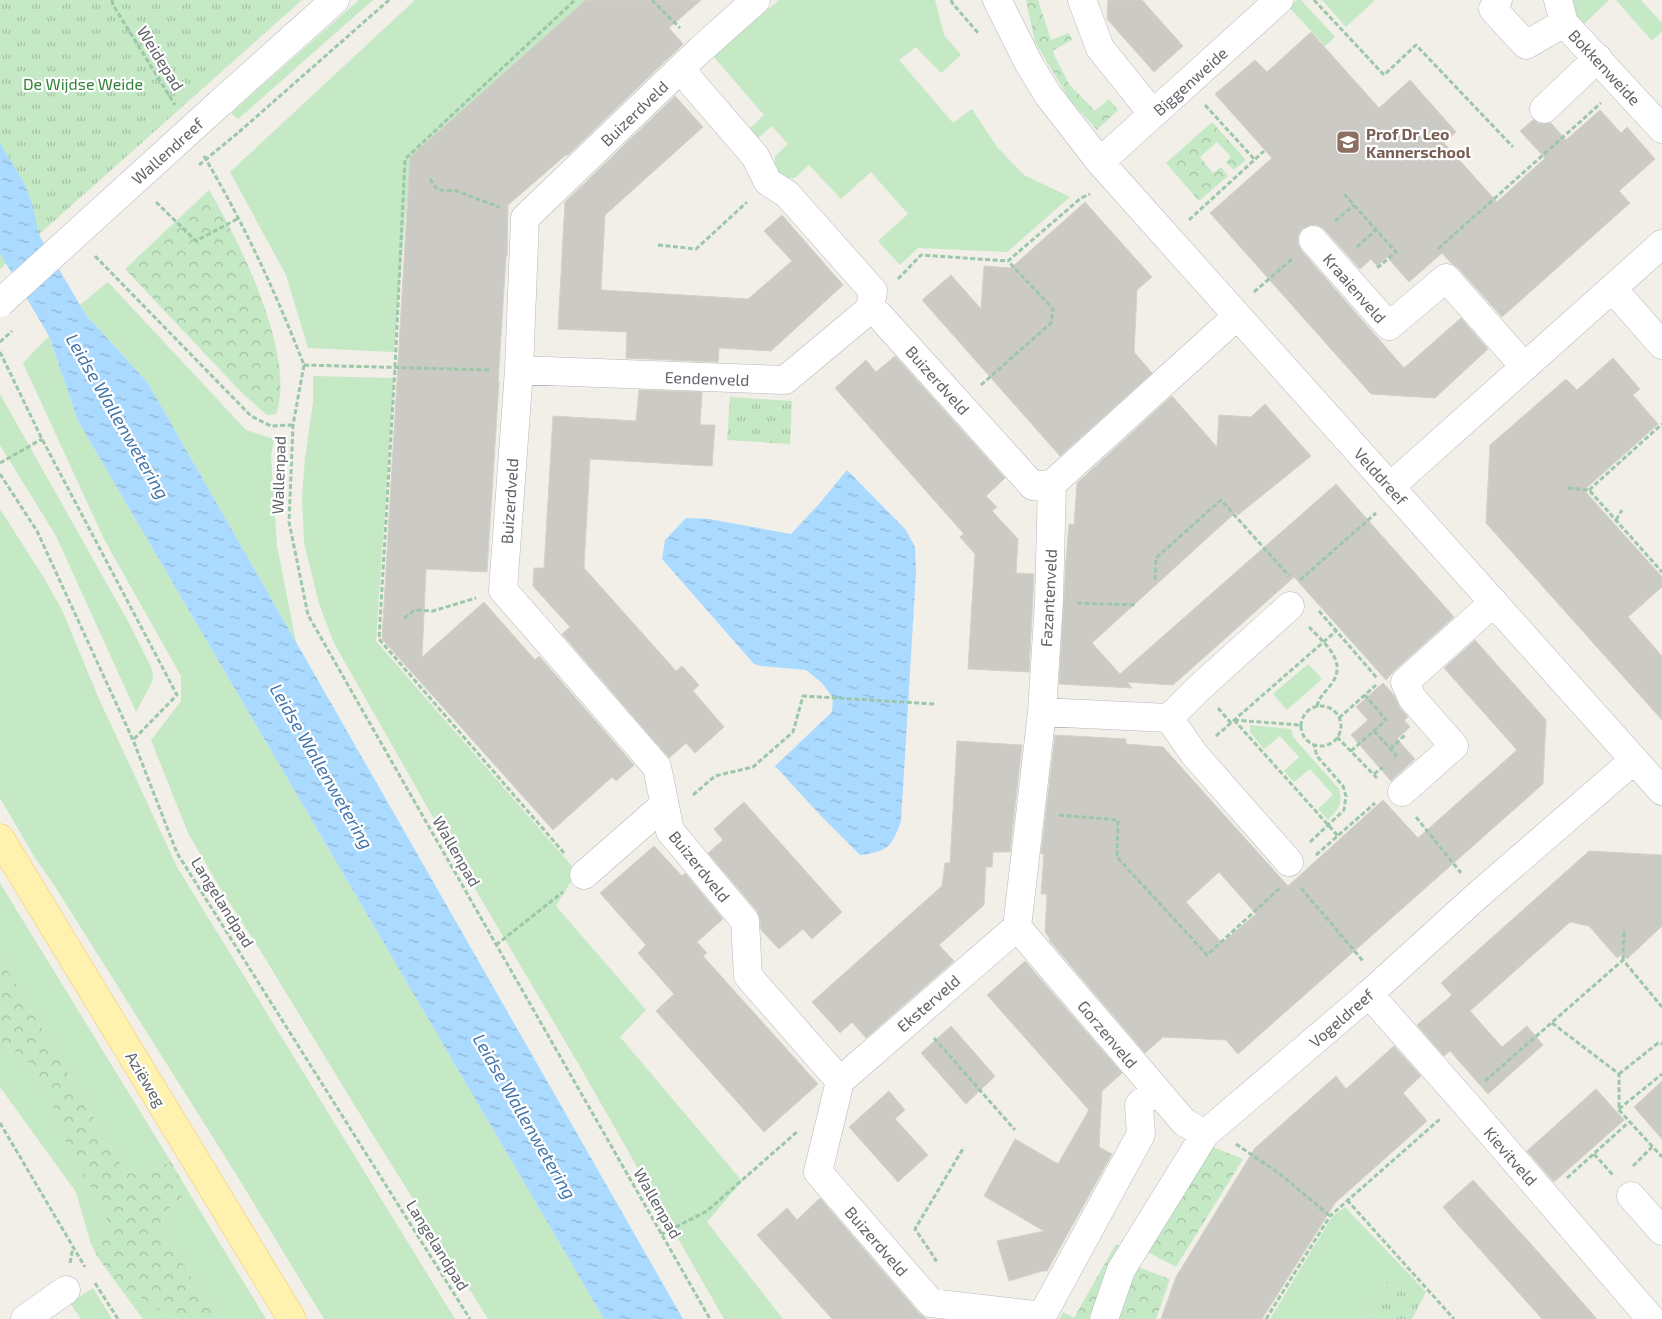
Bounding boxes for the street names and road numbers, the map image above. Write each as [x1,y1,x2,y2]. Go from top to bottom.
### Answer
street label: Weidepad [134,22,188,94]
street label: Bokkenweide [1565,25,1645,109]
street label: Biggenweide [1149,43,1231,119]
street label: Buizerdveld [596,76,672,150]
street label: Wallendreef [127,113,207,188]
street label: Kraaienveld [1320,249,1390,327]
street label: Buizerdveld [902,342,974,418]
street label: Eendenveld [664,367,750,389]
street label: Wallenpad [267,435,289,515]
street label: Velddreef [1350,444,1412,509]
street label: Buizerdveld [497,457,521,545]
street label: Fazantenveld [1036,548,1060,648]
street label: Wallenpad [429,812,485,890]
street label: Buizerdveld [666,827,734,905]
street label: Langelandpad [188,853,258,951]
street label: Eksterveld [893,970,963,1036]
street label: Vogeldreef [1305,984,1378,1051]
street label: Gorzenveld [1074,996,1142,1072]
street label: Aziëweg [122,1048,170,1110]
street label: Kievitveld [1480,1123,1542,1189]
street label: Wallenpad [630,1164,686,1242]
street label: Langelandpad [403,1196,473,1294]
street label: Buizerdveld [842,1202,912,1280]

